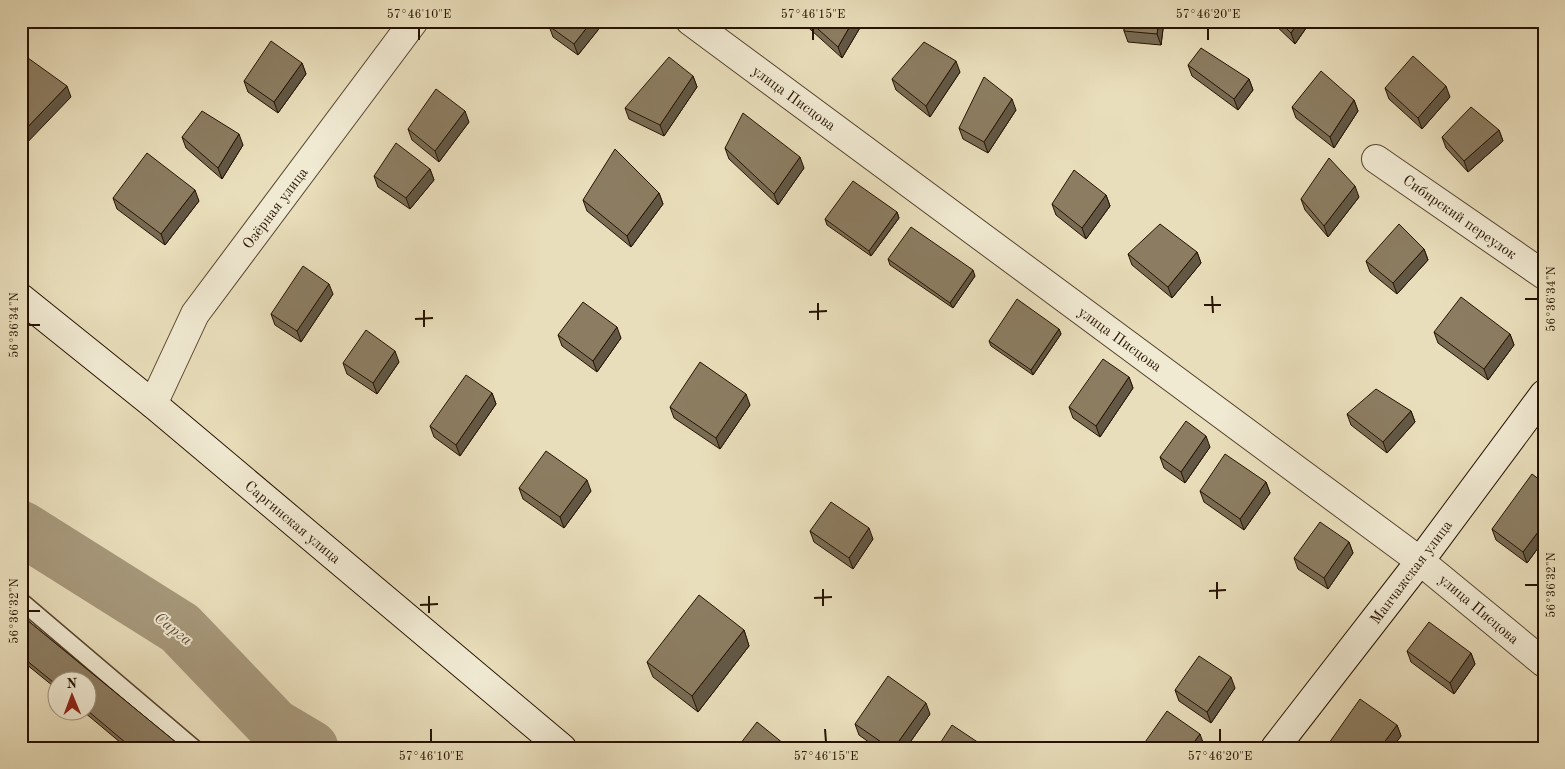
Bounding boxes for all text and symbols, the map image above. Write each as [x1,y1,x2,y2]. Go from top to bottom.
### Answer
text: 57°46'10"E [387,8,451,21]
text: 57°46'15"E [781,8,845,21]
text: 57°46'20"E [1176,8,1240,21]
street label: улица Писцова [749,64,838,135]
street label: Озёрная улица [241,165,312,252]
street label: Сибирский переулок [1399,173,1519,263]
text: 56°36'34"N [1545,266,1558,332]
text: 56°36'34"N [8,292,21,358]
street label: улица Писцова [1075,305,1164,376]
street label: Саргинская улица [241,479,343,568]
street label: Манчажская улица [1368,518,1456,628]
text: 56°36'32"N [1545,552,1558,618]
street label: улица Писцова [1435,572,1521,648]
text: 56°36'32"N [8,578,21,644]
water label: Сарга [151,610,195,649]
north arrow [48,672,98,722]
text: N [66,677,78,691]
text: 57°46'10"E [399,750,463,763]
text: 57°46'15"E [794,750,858,763]
text: 57°46'20"E [1188,750,1252,763]

